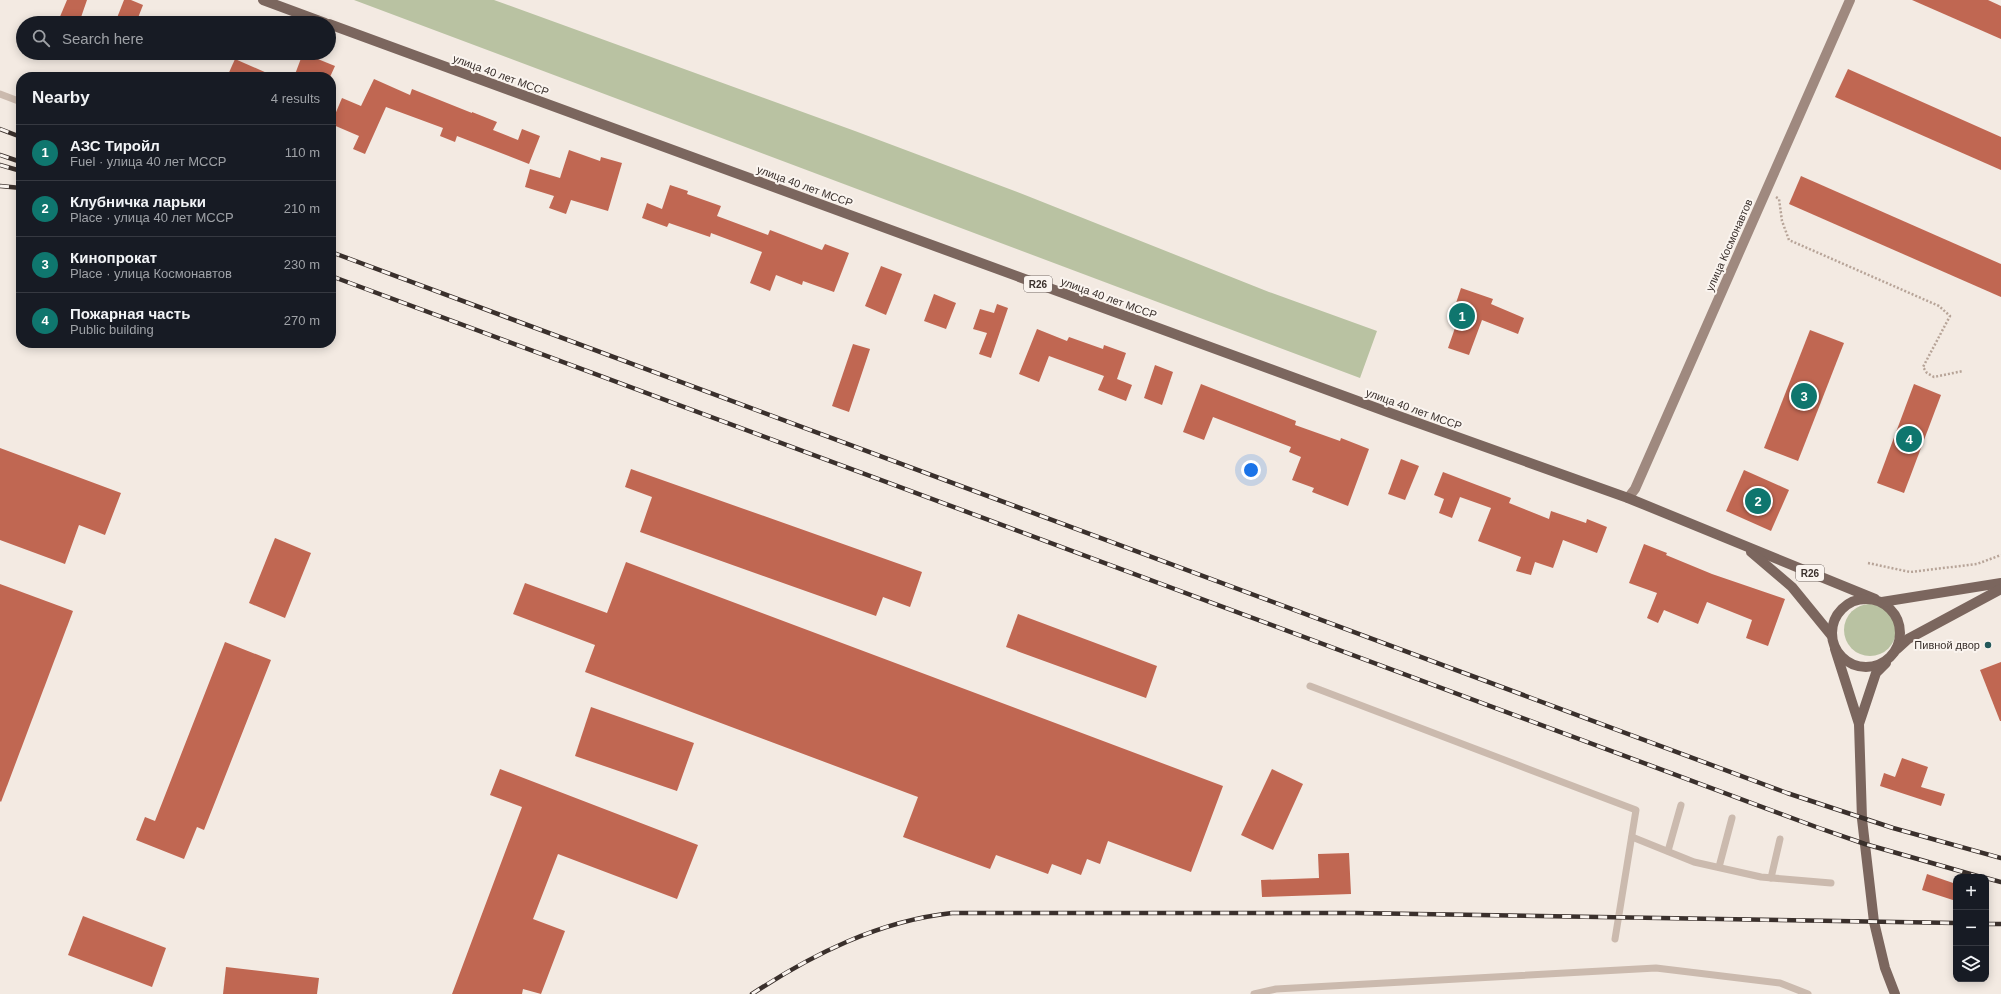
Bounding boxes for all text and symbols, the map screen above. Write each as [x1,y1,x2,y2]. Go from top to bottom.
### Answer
search box [16,16,336,60]
icon: search [30,27,52,49]
text: Search here [62,30,144,47]
street label: улица 40 лет МССР [451,52,551,98]
text: Nearby [32,88,90,107]
text: 4 results [271,91,320,106]
text: АЗС Тиройл [70,137,160,154]
text: 1 [41,145,49,160]
text: 110 m [285,145,320,160]
text: Fuel · улица 40 лет МССР [70,154,227,169]
street label: улица 40 лет МССР [755,163,855,209]
text: Клубничка ларьки [70,193,206,210]
street label: улица Космонавтов [1703,197,1755,293]
text: 2 [41,201,49,216]
text: 210 m [284,201,320,216]
text: Place · улица 40 лет МССР [70,210,234,225]
text: Кинопрокат [70,249,157,266]
text: 3 [41,257,49,272]
text: 230 m [284,257,320,272]
text: Place · улица Космонавтов [70,266,232,281]
street label: улица 40 лет МССР [1059,275,1159,321]
road number: R26 [1024,276,1052,292]
pin: 1 [1449,301,1475,331]
text: Пожарная часть [70,305,190,322]
text: 4 [41,313,49,328]
text: 270 m [284,313,320,328]
text: Public building [70,322,154,337]
pin: 3 [1791,381,1817,411]
street label: улица 40 лет МССР [1364,386,1464,432]
pin: 4 [1896,424,1922,454]
your location [1241,460,1261,480]
pin: 2 [1745,486,1771,516]
road number: R26 [1796,565,1824,581]
place label: Пивной двор [1914,639,1980,651]
marker: Пивной двор [1983,640,1993,650]
map controls [1953,874,1989,982]
button: + [1953,874,1989,910]
button: − [1953,910,1989,946]
button: layers [1953,946,1989,982]

